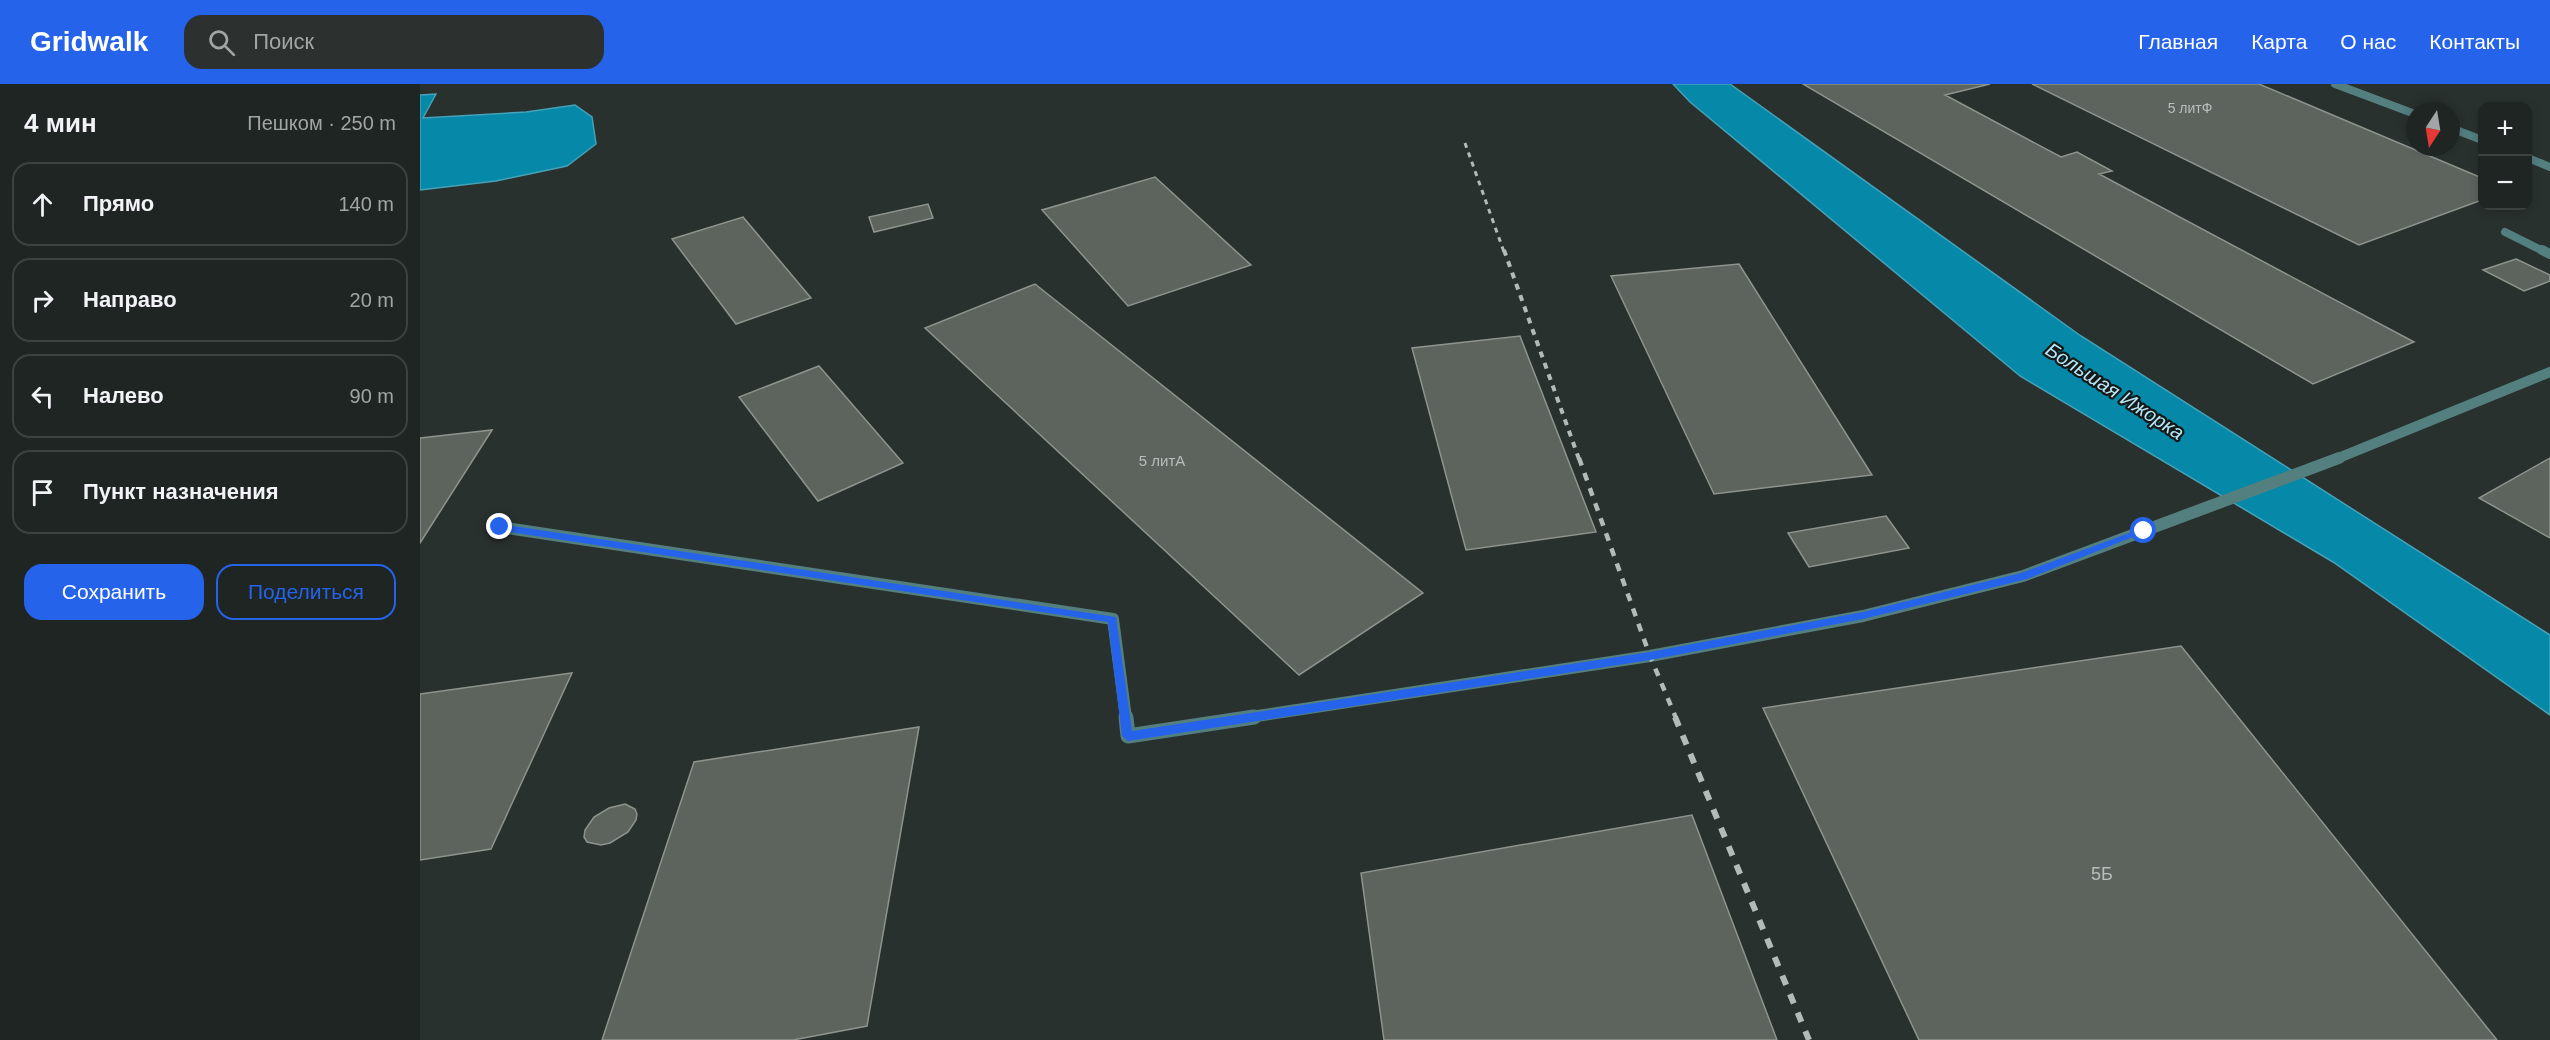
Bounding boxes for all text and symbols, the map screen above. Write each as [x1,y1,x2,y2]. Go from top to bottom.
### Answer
search box [184,15,604,69]
text: Gridwalk [30,26,148,57]
icon: search [205,26,238,59]
text: Поиск [253,29,314,54]
text: Главная [2138,30,2218,53]
text: Карта [2251,30,2307,53]
text: О нас [2340,30,2396,53]
text: Контакты [2429,30,2520,53]
house number: 5 литФ [2168,100,2212,116]
north arrow [2406,102,2460,156]
map controls [2478,102,2532,210]
button: + [2478,102,2532,156]
text: 4 мин [24,108,97,138]
text: Пешком · 250 m [247,112,396,134]
button: − [2478,156,2532,210]
icon: ahead [26,188,59,221]
text: Прямо [83,191,154,216]
text: 140 m [338,193,394,215]
icon: right [26,284,59,317]
text: Направо [83,287,177,312]
text: 20 m [350,289,394,311]
water label: Большая Ижорка [2042,338,2188,444]
icon: left [26,380,59,413]
text: Налево [83,383,164,408]
text: 90 m [350,385,394,407]
house number: 5 литА [1139,452,1185,469]
icon: arrive [26,476,59,509]
text: Пункт назначения [83,479,279,504]
route end [486,513,512,539]
route start [2130,517,2156,543]
button: Сохранить [24,564,204,620]
button: Поделиться [216,564,396,620]
house number: 5Б [2091,864,2113,884]

